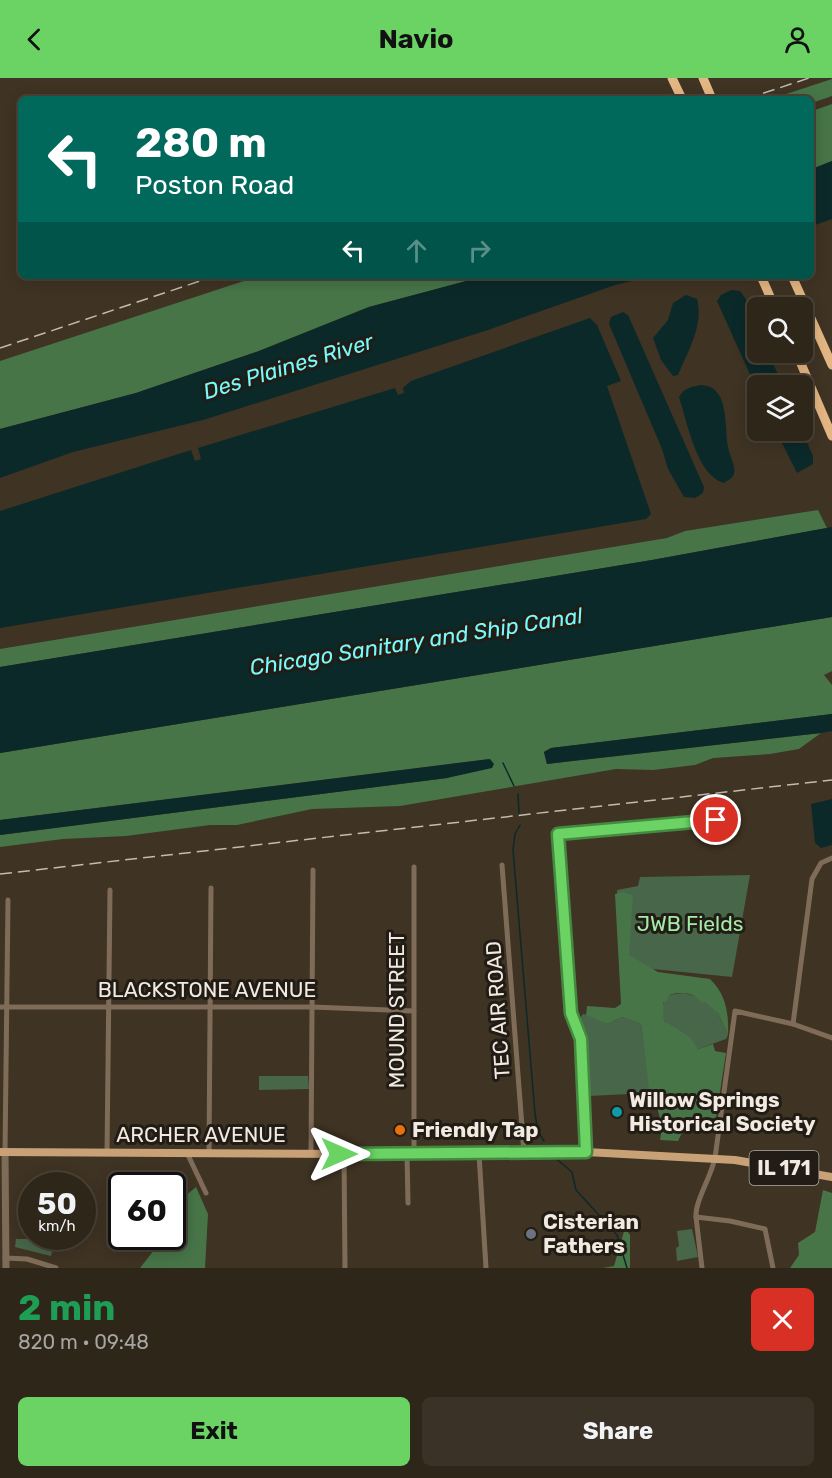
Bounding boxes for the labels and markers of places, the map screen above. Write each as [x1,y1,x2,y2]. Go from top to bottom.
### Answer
pin [690,794,741,845]
place label: Willow Springs Historical Society [629,1087,816,1136]
marker: Willow Springs Historical Society [610,1105,624,1119]
place label: Friendly Tap [412,1117,539,1142]
marker: Friendly Tap [393,1123,407,1137]
place label: Cisterian Fathers [543,1209,639,1258]
marker: Cisterian Fathers [524,1227,538,1241]

